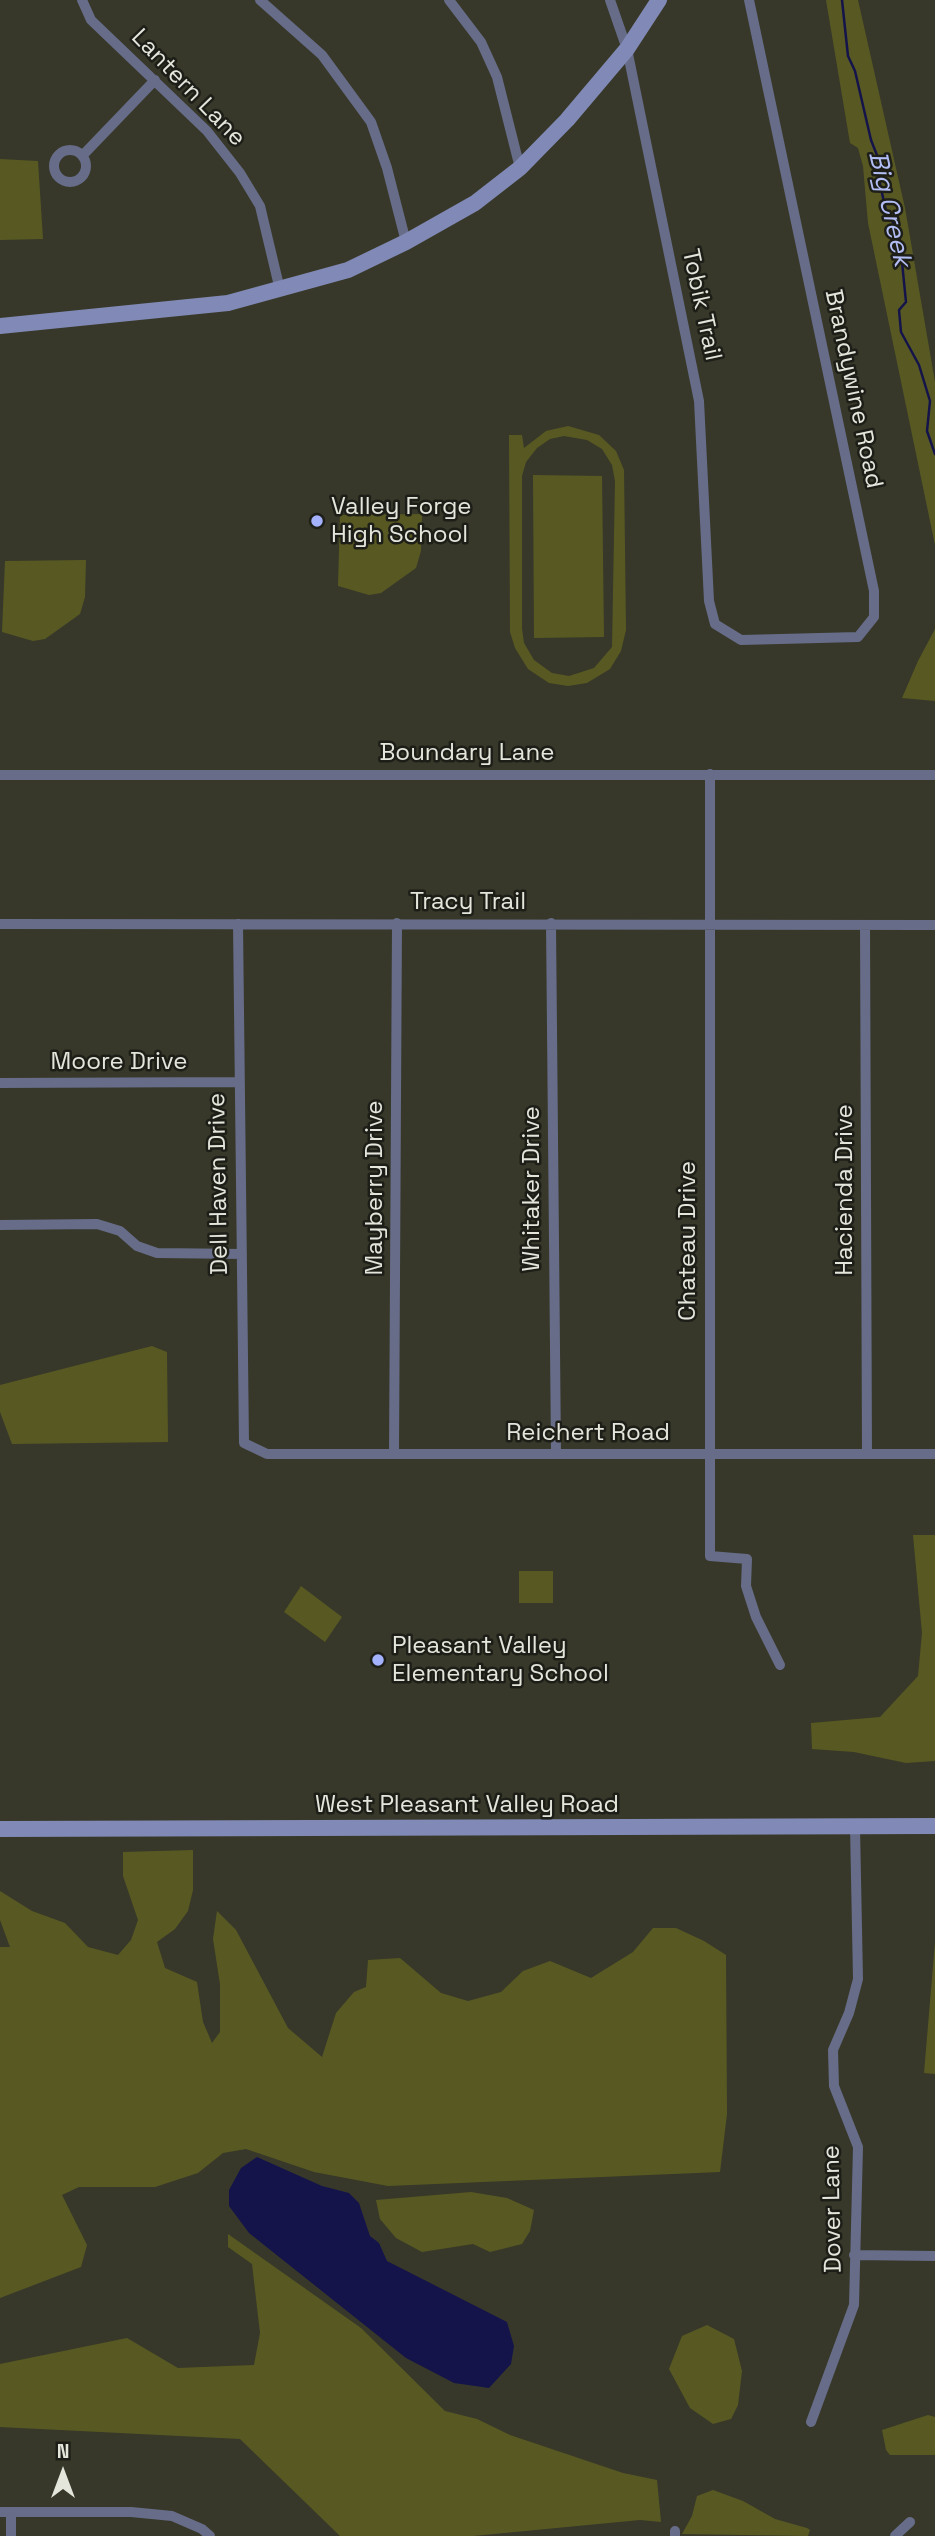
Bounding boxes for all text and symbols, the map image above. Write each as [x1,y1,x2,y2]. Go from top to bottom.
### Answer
street label: Lantern Lane [125,23,251,153]
water label: Big Creek [861,148,917,270]
street label: Tobik Trail [675,247,727,363]
street label: Brandywine Road [818,287,888,491]
place label: Valley Forge High School [331,493,472,549]
marker: Valley Forge High School [309,513,325,529]
street label: Boundary Lane [379,739,555,767]
street label: Tracy Trail [410,888,526,916]
street label: Moore Drive [51,1048,187,1076]
street label: Dell Haven Drive [203,1093,235,1275]
street label: Mayberry Drive [361,1100,389,1276]
street label: Hacienda Drive [831,1104,859,1276]
street label: Whitaker Drive [518,1106,546,1272]
street label: Chateau Drive [674,1161,702,1321]
street label: Reichert Road [506,1419,670,1447]
place label: Pleasant Valley Elementary School [392,1632,609,1688]
marker: Pleasant Valley Elementary School [370,1652,386,1668]
street label: West Pleasant Valley Road [315,1791,619,1819]
street label: Dover Lane [817,2145,849,2273]
north arrow [28,2438,98,2508]
text: N [57,2439,69,2464]

